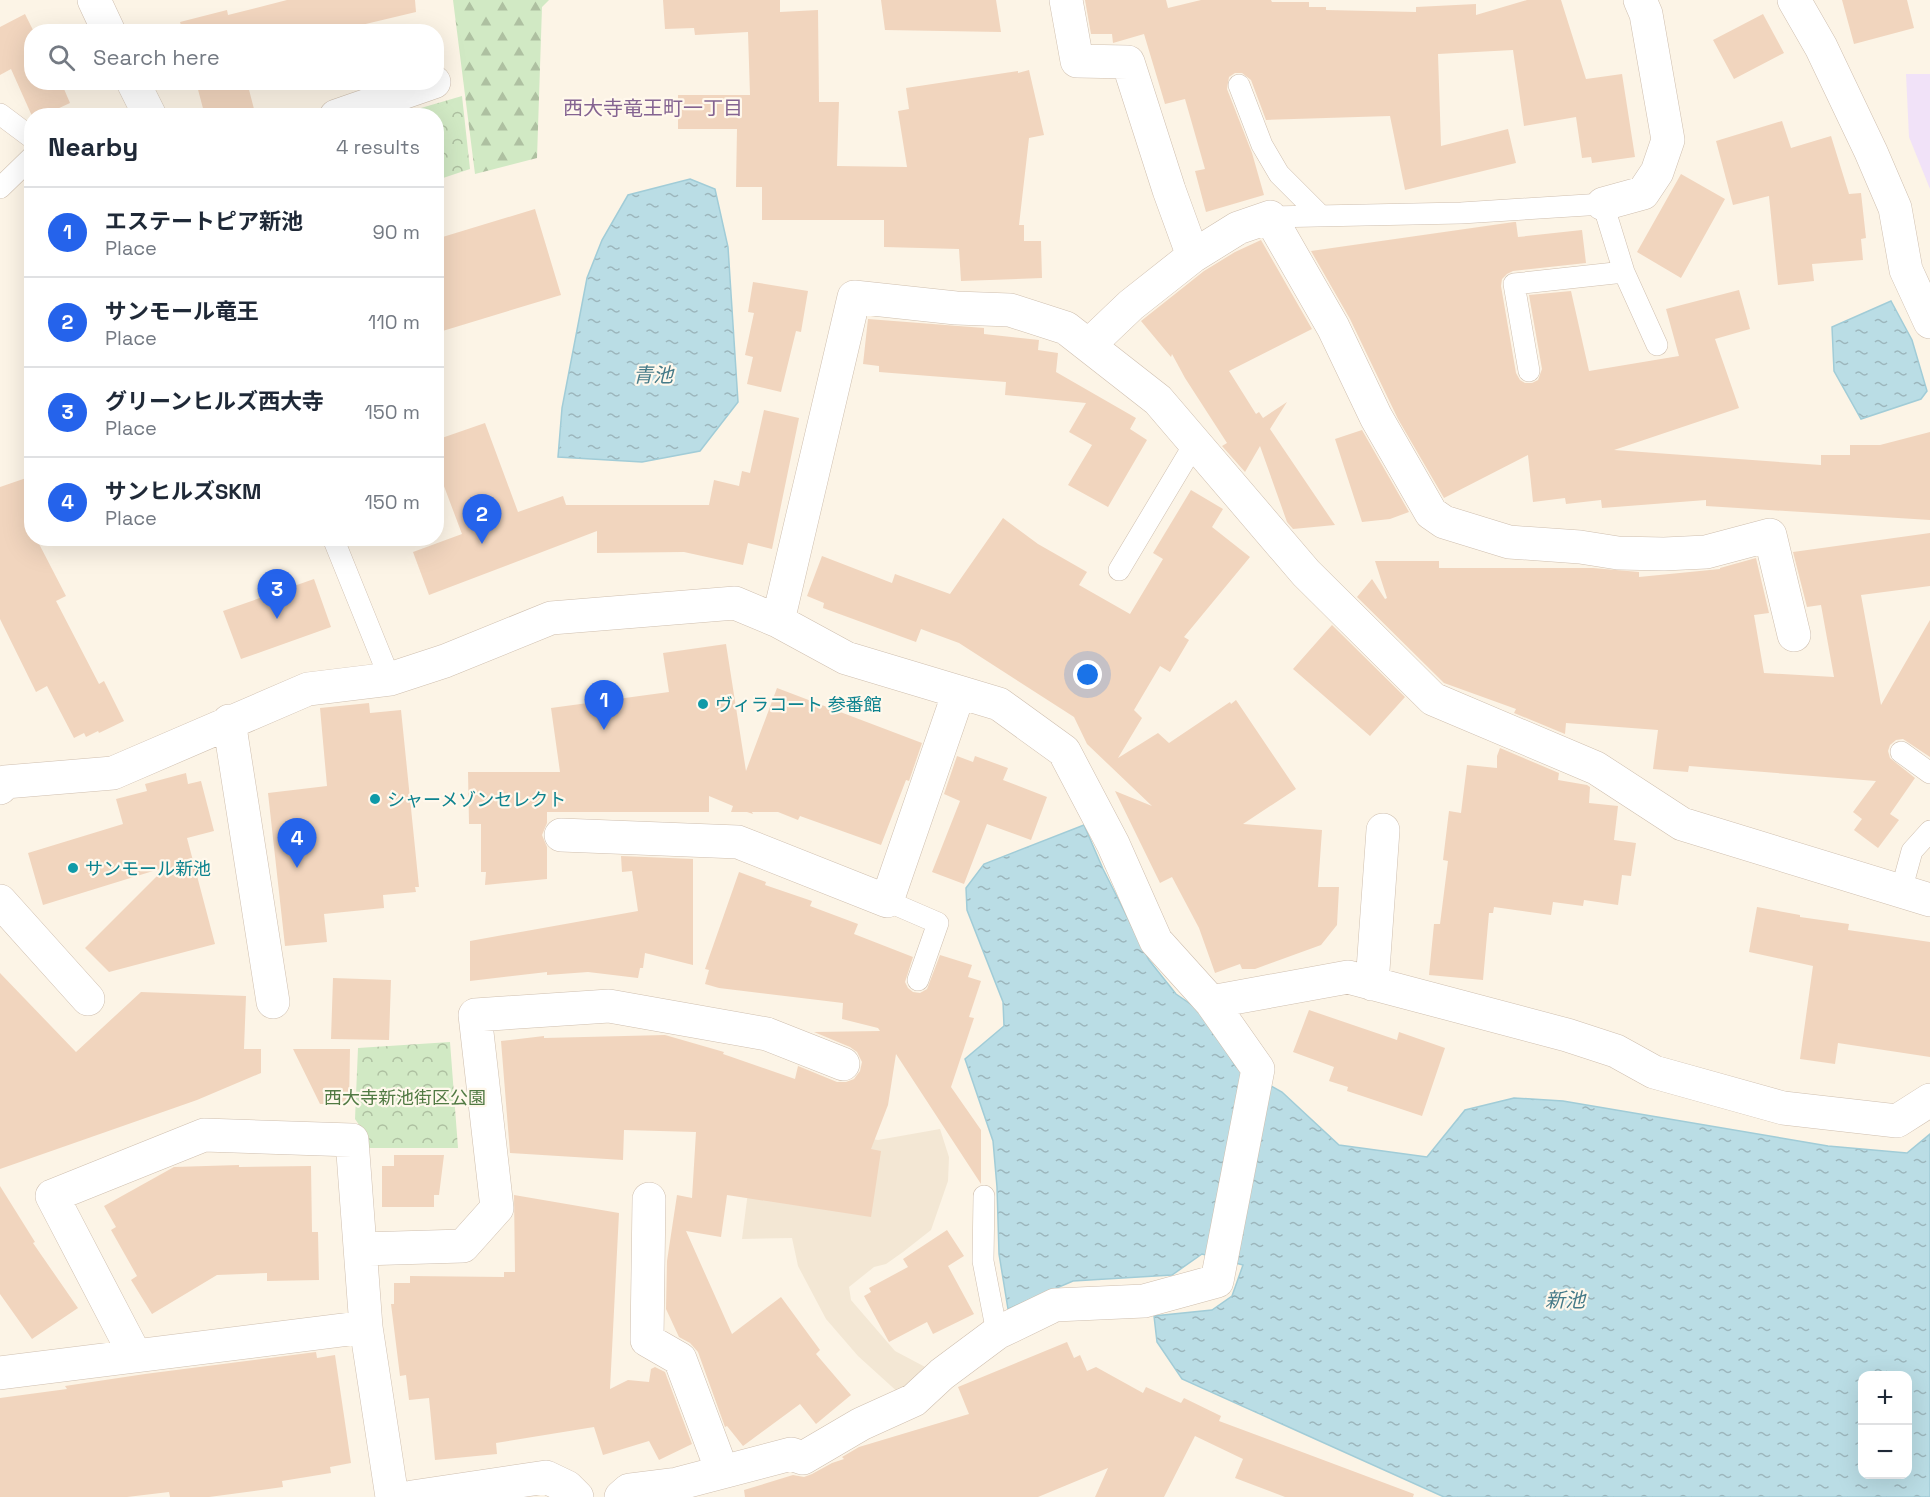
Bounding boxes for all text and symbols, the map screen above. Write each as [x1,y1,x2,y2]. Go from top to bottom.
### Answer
search box [24,24,444,90]
icon: search [45,41,78,74]
text: Search here [93,43,220,71]
district label: 西大寺竜王町一丁目 [563,95,743,121]
text: Nearby [48,130,138,164]
text: 4 results [336,134,420,160]
text: エステートピア新池 [105,207,303,235]
text: 1 [63,219,72,245]
text: 90 m [373,219,420,245]
text: Place [105,235,157,261]
text: サンモール竜王 [105,297,259,325]
text: 2 [62,309,73,335]
text: 110 m [368,309,420,335]
text: Place [105,325,157,351]
water label: 青池 [633,362,675,388]
text: グリーンヒルズ西大寺 [105,387,324,415]
text: 3 [61,399,74,425]
text: 150 m [365,399,420,425]
text: Place [105,415,157,441]
text: サンヒルズSKM [105,477,262,505]
text: 4 [61,489,74,515]
text: 150 m [365,489,420,515]
pin: 2 [462,494,502,544]
text: Place [105,505,157,531]
pin: 3 [258,570,296,619]
your location [1073,660,1102,689]
pin: 1 [584,680,624,730]
place label: ヴィラコート 参番館 [715,693,882,716]
marker: ヴィラコート 参番館 [696,697,710,711]
place label: シャーメゾンセレクト [387,788,566,811]
marker: シャーメゾンセレクト [368,792,382,806]
pin: 4 [278,818,316,868]
place label: サンモール新池 [85,857,211,880]
marker: サンモール新池 [66,861,80,875]
park label: 西大寺新池街区公園 [324,1086,486,1109]
water label: 新池 [1545,1287,1587,1313]
map controls [1858,1371,1912,1479]
button: + [1858,1371,1912,1425]
button: − [1858,1425,1912,1479]

